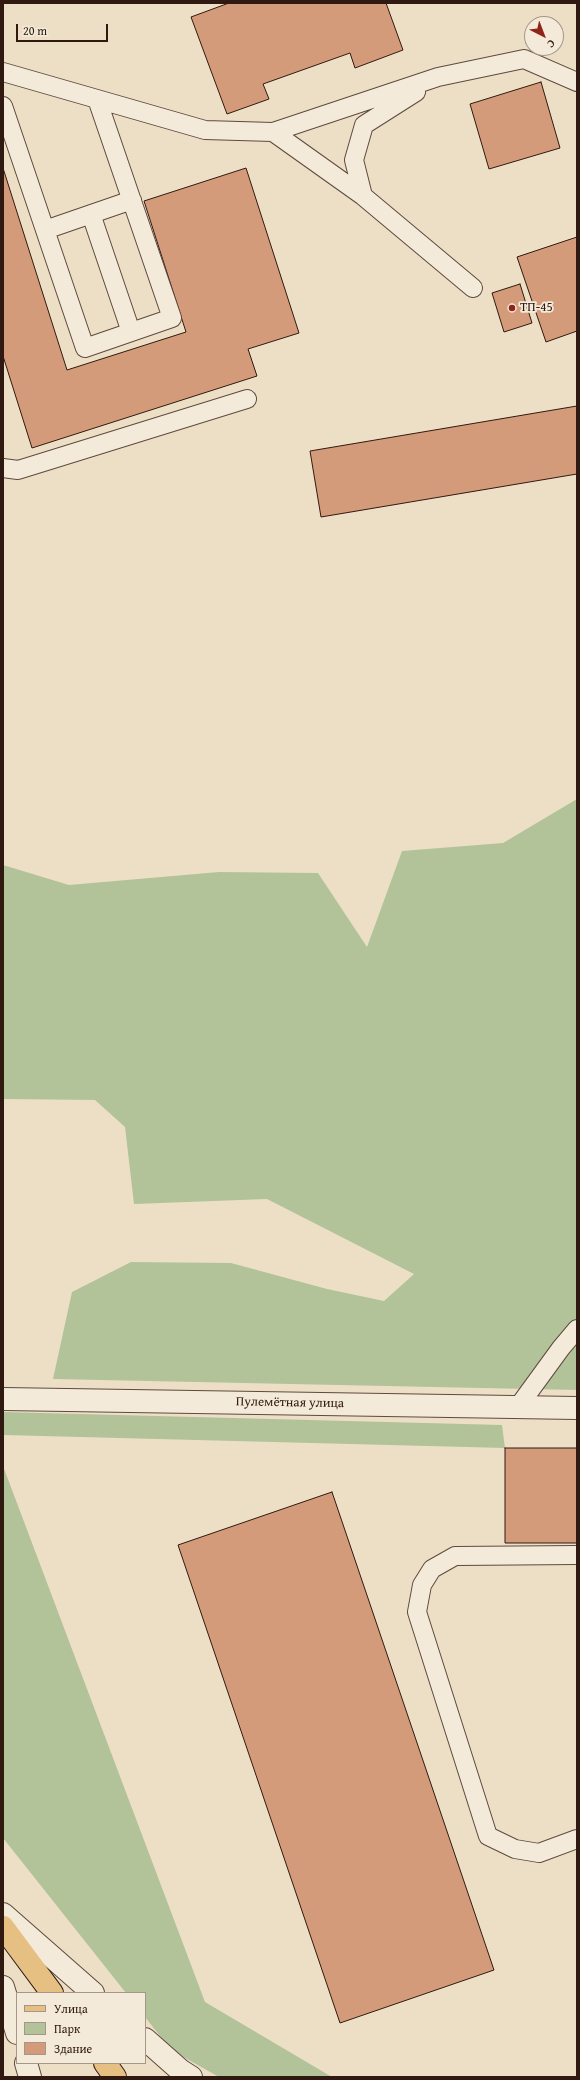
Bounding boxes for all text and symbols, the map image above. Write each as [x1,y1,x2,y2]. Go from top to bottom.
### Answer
scale bar [18,16,110,42]
north arrow [524,16,564,56]
text: 20 m [23,22,47,39]
text: С [544,36,559,52]
place label: ТП-45 [520,300,553,316]
marker: ТП-45 [507,303,517,313]
street label: Пулемётная улица [236,1394,344,1412]
legend [16,1992,146,2064]
text: Улица [54,2000,88,2017]
text: Парк [54,2020,80,2037]
text: Здание [54,2040,92,2057]

